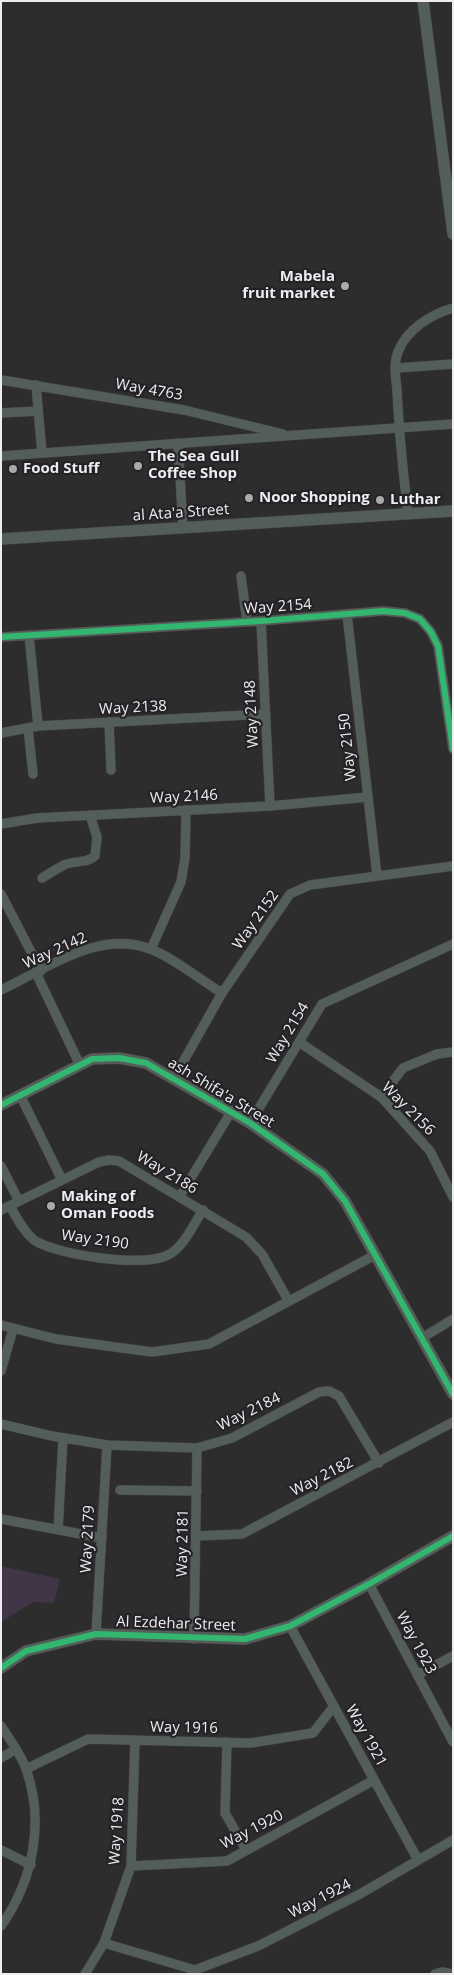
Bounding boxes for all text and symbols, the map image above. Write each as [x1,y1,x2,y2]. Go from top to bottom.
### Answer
place label: Mabela fruit market [242,268,335,303]
marker: Mabela fruit market [339,280,351,292]
street label: Way 4763 [114,375,184,405]
place label: The Sea Gull Coffee Shop [148,448,239,483]
place label: Food Stuff [23,460,99,478]
marker: The Sea Gull Coffee Shop [132,460,144,472]
marker: Food Stuff [7,463,19,475]
place label: Noor Shopping [259,489,370,507]
place label: Luthar [390,491,441,509]
marker: Noor Shopping [243,492,255,504]
marker: Luthar [374,494,386,506]
street label: al Ata'a Street [132,501,230,525]
street label: Way 2154 [244,596,312,618]
street label: Way 2148 [241,680,263,748]
street label: Way 2138 [99,697,167,719]
street label: Way 2150 [336,712,360,782]
street label: Way 2146 [150,786,218,808]
street label: Way 2152 [229,887,283,953]
street label: Way 2142 [20,929,90,973]
street label: Way 2154 [263,999,313,1067]
street label: ash Shifa'a Street [165,1054,277,1132]
street label: Way 2156 [378,1079,438,1139]
street label: Way 2186 [133,1148,201,1198]
place label: Making of Oman Foods [61,1188,154,1223]
marker: Making of Oman Foods [45,1200,57,1212]
street label: Way 2190 [60,1226,130,1254]
street label: Way 2184 [215,1389,283,1435]
street label: Way 2182 [288,1454,356,1500]
street label: Way 2179 [77,1505,99,1573]
street label: Way 2181 [173,1509,193,1577]
street label: Way 1923 [392,1609,440,1677]
street label: Al Ezdehar Street [116,1613,236,1635]
street label: Way 1921 [342,1702,390,1770]
street label: Way 1916 [150,1718,218,1738]
street label: Way 1918 [106,1797,128,1865]
street label: Way 1920 [218,1807,286,1853]
street label: Way 1924 [286,1876,354,1922]

